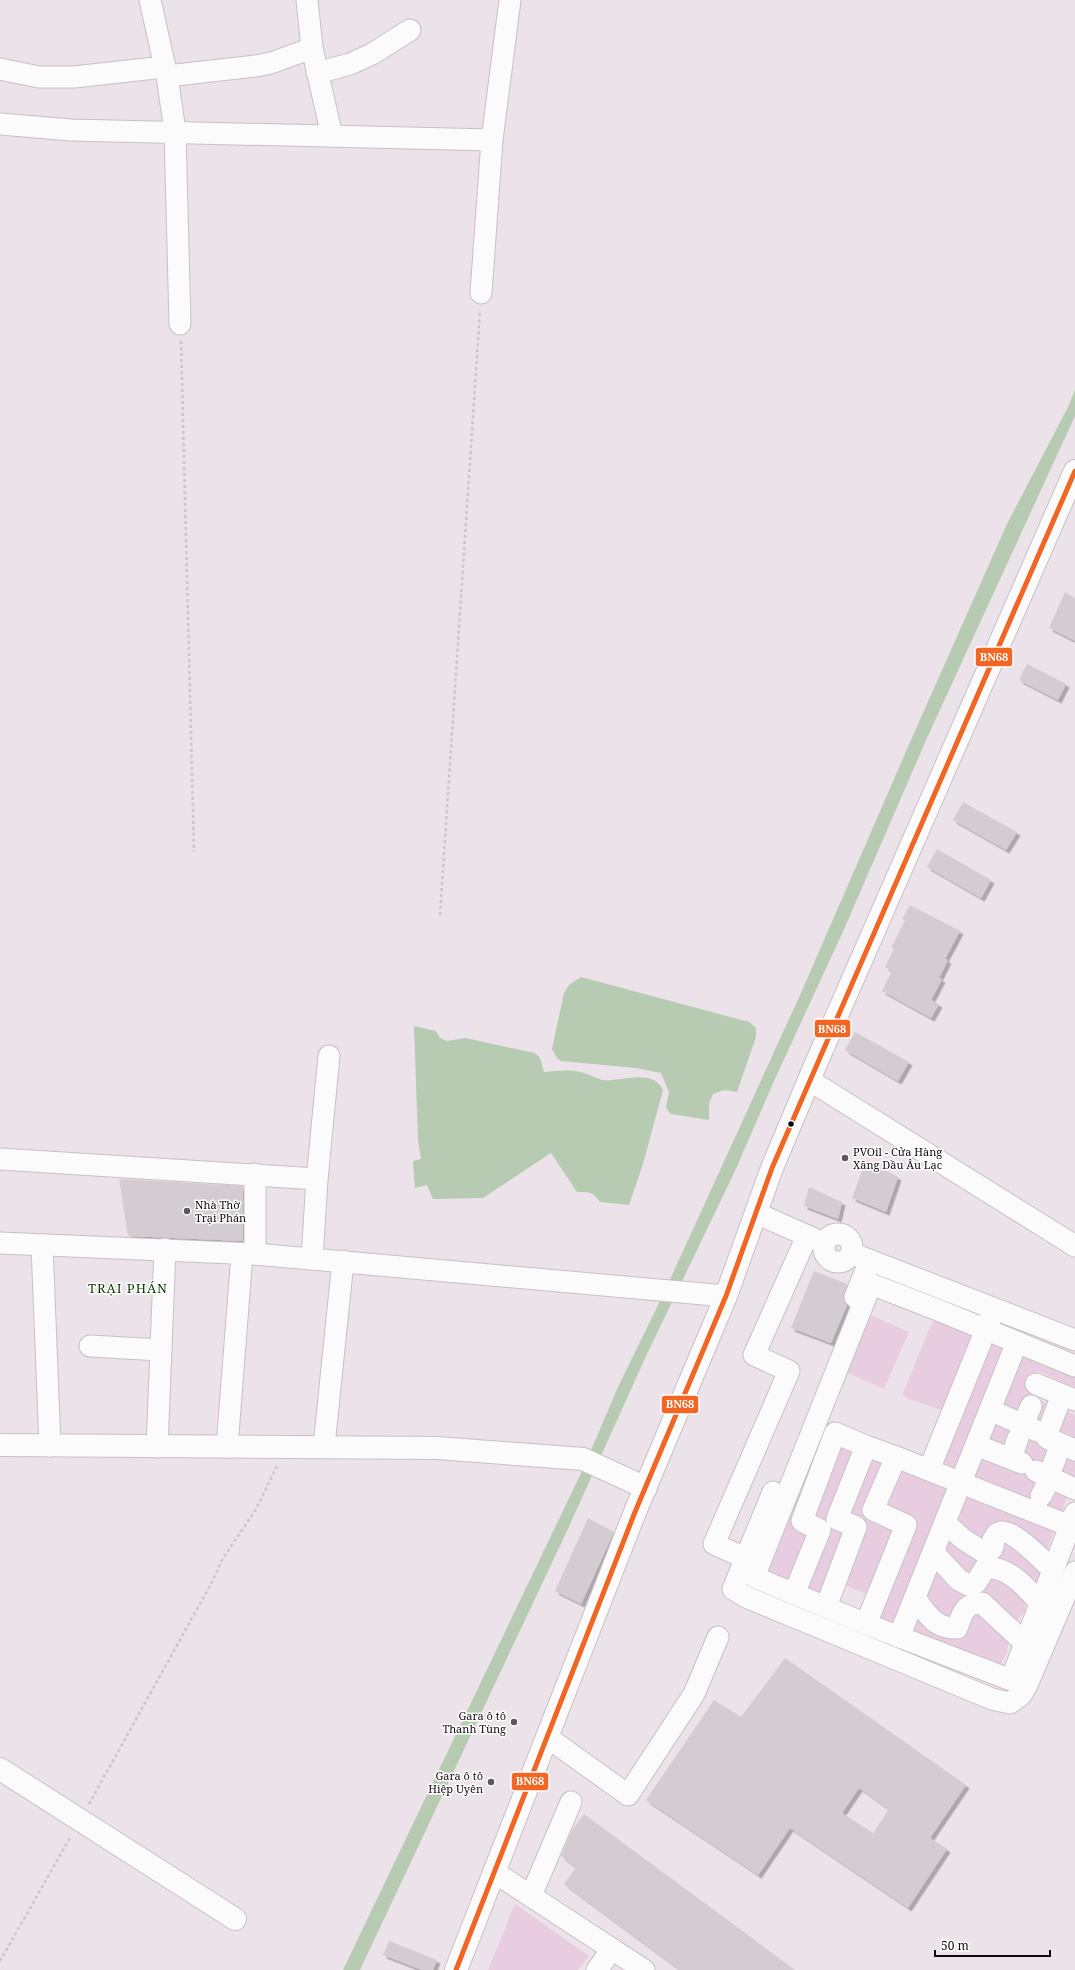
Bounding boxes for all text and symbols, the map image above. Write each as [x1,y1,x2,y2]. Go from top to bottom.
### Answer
line badge: BN68 [975,647,1013,667]
text: BN68 [980,649,1008,664]
line badge: BN68 [814,1019,851,1038]
text: BN68 [818,1021,846,1036]
unlabelled marker [786,1119,796,1129]
place label: PVOil - Cửa Hàng Xăng Dầu Âu Lạc [853,1144,942,1172]
marker: PVOil - Cửa Hàng Xăng Dầu Âu Lạc [840,1153,850,1163]
place label: Nhà Thờ Trại Phán [195,1197,246,1225]
marker: Nhà Thờ Trại Phán [182,1206,192,1216]
district label: TRẠI PHÁN [88,1279,168,1297]
line badge: BN68 [661,1395,699,1414]
text: BN68 [666,1396,694,1411]
place label: Gara ô tô Thanh Tùng [442,1708,506,1736]
marker: Gara ô tô Thanh Tùng [509,1717,519,1727]
place label: Gara ô tô Hiệp Uyên [428,1768,483,1796]
line badge: BN68 [511,1772,549,1791]
text: BN68 [516,1773,544,1788]
marker: Gara ô tô Hiệp Uyên [486,1777,496,1787]
scale bar [935,1932,1050,1958]
text: 50 m [941,1937,969,1954]

